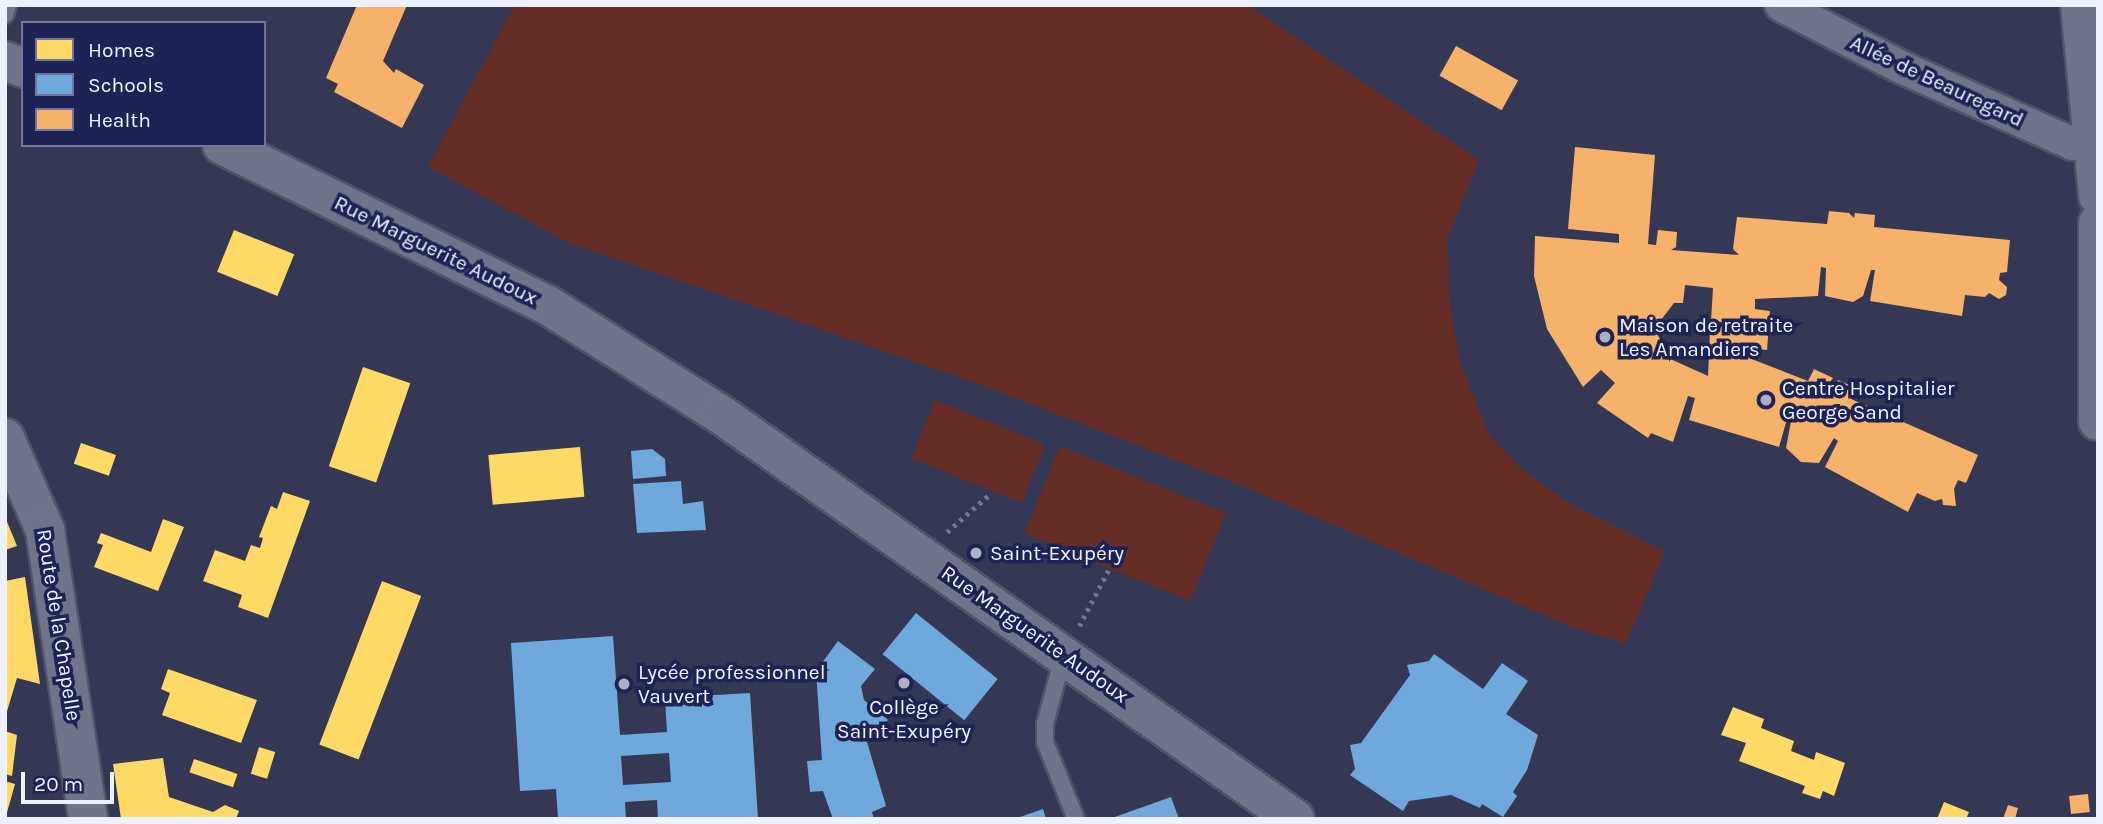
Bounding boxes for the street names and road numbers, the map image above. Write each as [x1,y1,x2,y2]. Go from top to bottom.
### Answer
street label: Allée de Beauregard [1846,30,2028,132]
street label: Rue Marguerite Audoux [330,190,542,310]
street label: Route de la Chapelle [31,527,87,723]
street label: Rue Marguerite Audoux [936,560,1134,708]

